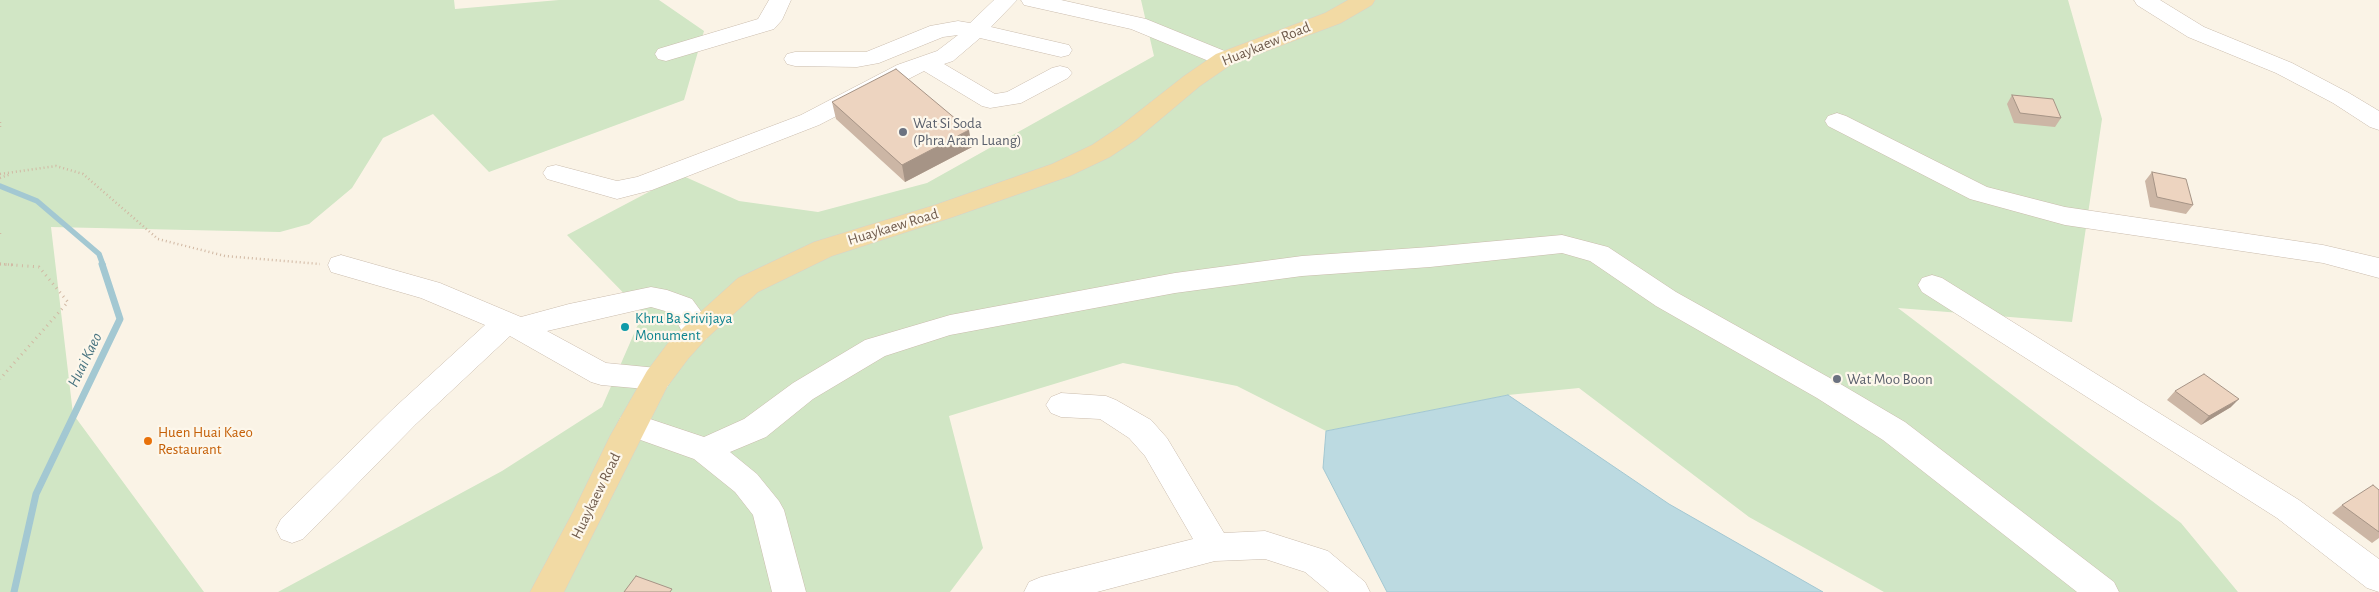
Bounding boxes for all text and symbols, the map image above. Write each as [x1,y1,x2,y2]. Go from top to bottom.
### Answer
street label: Huaykaew Road [1219,18,1313,70]
place label: Wat Si Soda (Phra Aram Luang) [913,114,1022,149]
marker: Wat Si Soda (Phra Aram Luang) [897,126,909,138]
street label: Huaykaew Road [846,205,940,249]
place label: Khru Ba Srivijaya Monument [635,309,732,344]
marker: Khru Ba Srivijaya Monument [619,321,631,333]
water label: Huai Kaeo [64,330,106,390]
place label: Wat Moo Boon [1847,370,1933,388]
marker: Wat Moo Boon [1831,373,1843,385]
place label: Huen Huai Kaeo Restaurant [158,423,253,458]
marker: Huen Huai Kaeo Restaurant [142,435,154,447]
street label: Huaykaew Road [567,450,625,542]

